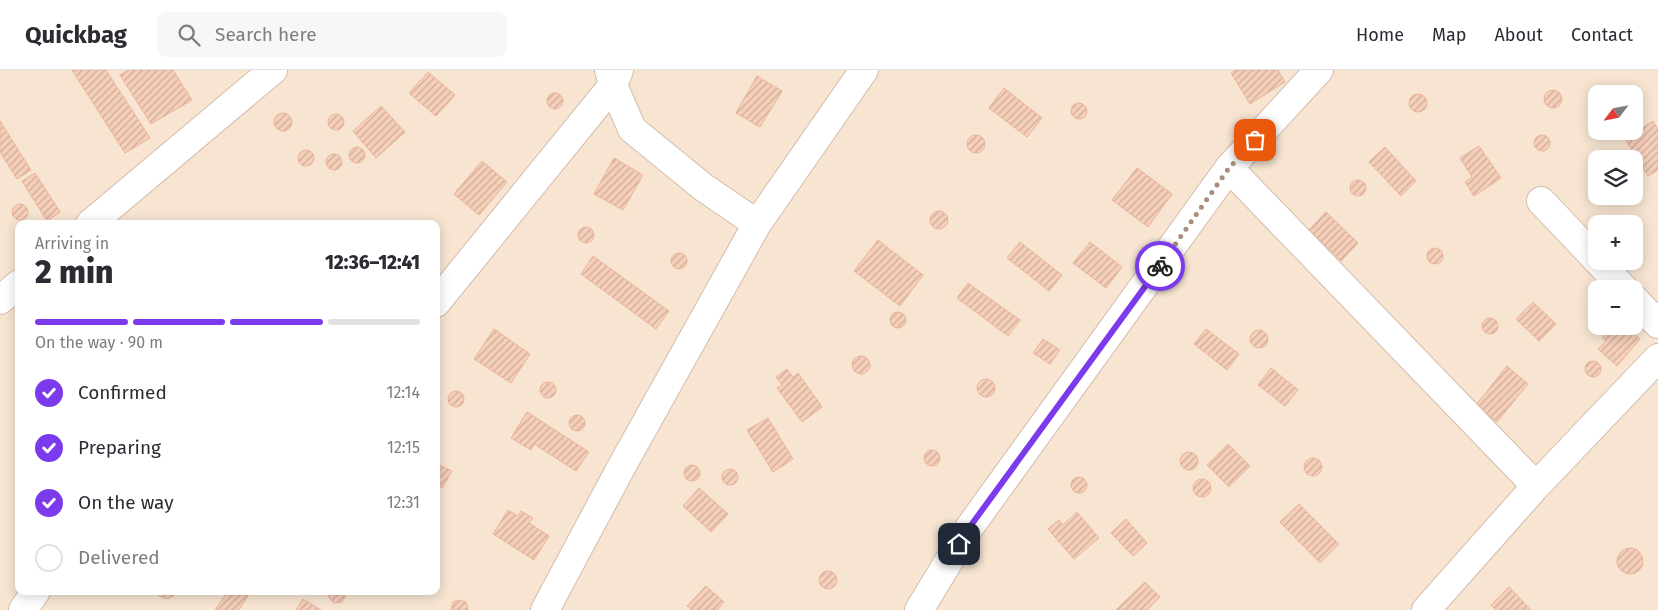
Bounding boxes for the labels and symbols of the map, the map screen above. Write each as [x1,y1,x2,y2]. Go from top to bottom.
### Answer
north arrow [1588,85,1642,140]
pin [1234,119,1276,161]
courier [1135,241,1185,291]
pin [938,523,980,565]

